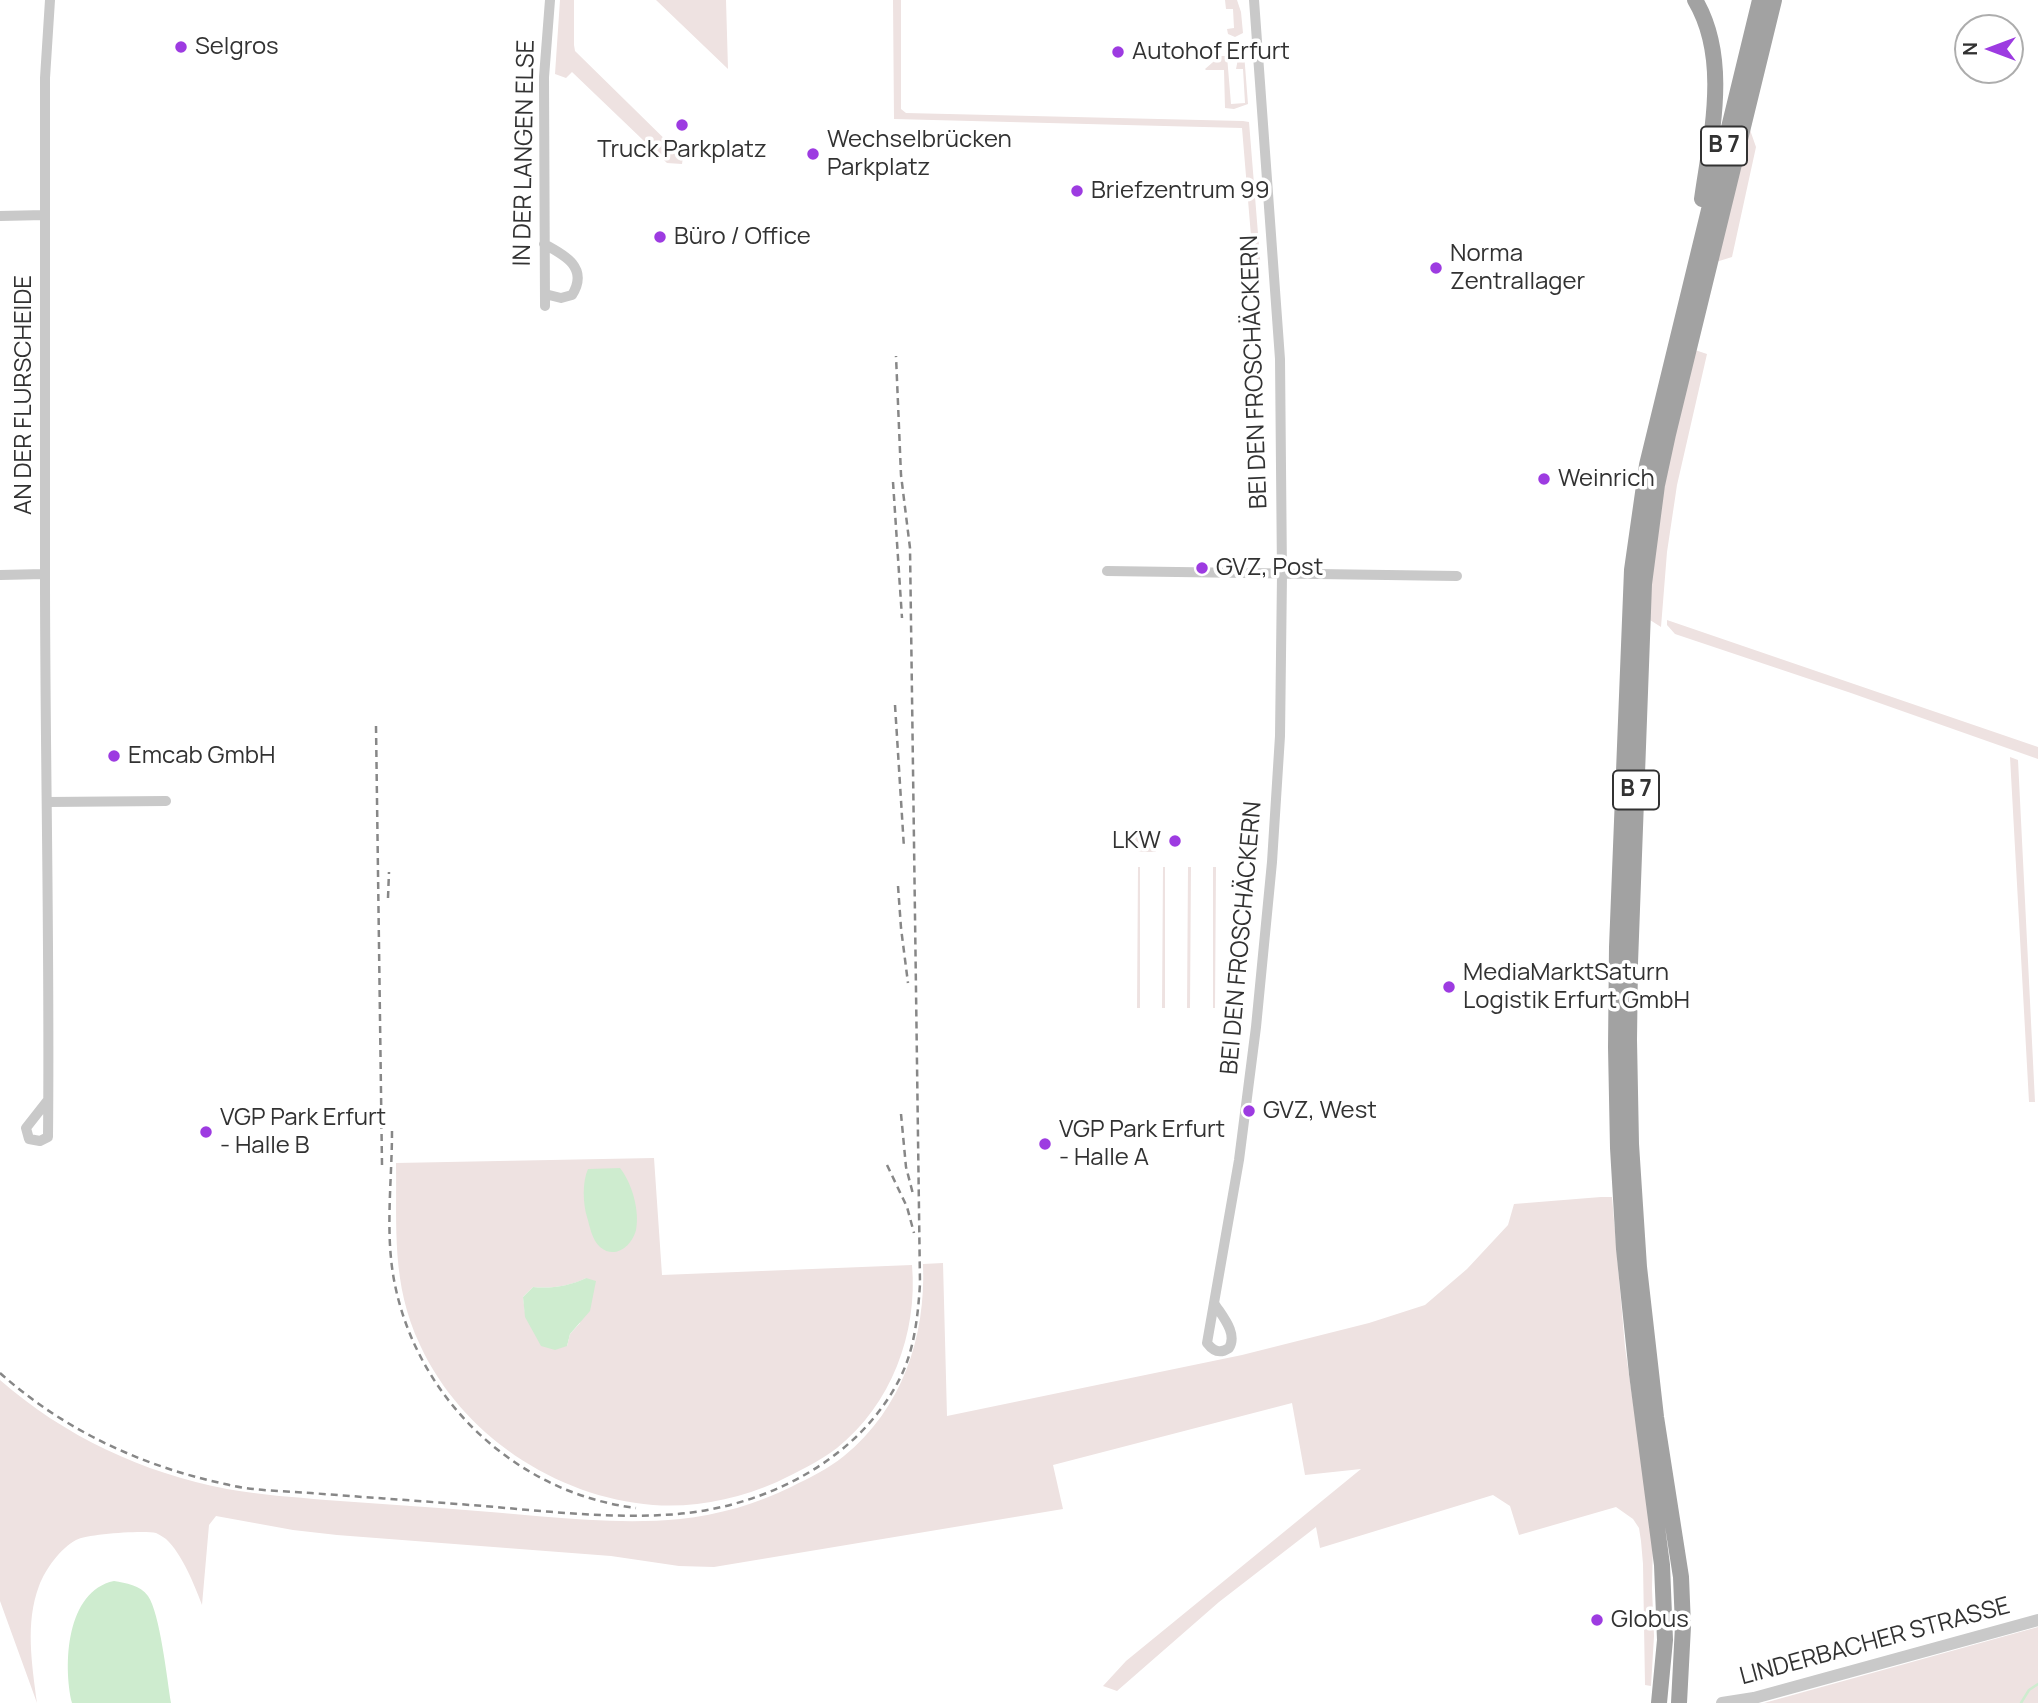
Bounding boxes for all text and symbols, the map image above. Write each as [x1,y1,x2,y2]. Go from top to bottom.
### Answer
north arrow [1954,14,2024,84]
place label: Selgros [195,33,279,61]
place label: Autohof Erfurt [1132,38,1290,66]
marker: Selgros [173,39,189,55]
street label: IN DER LANGEN ELSE [509,39,541,267]
text: N [1957,42,1983,56]
marker: Autohof Erfurt [1110,44,1126,60]
marker: Truck Parkplatz [674,117,690,133]
place label: Wechselbrücken Parkplatz [827,126,1012,182]
road number: B 7 [1701,127,1747,166]
place label: Truck Parkplatz [597,136,767,164]
marker: Wechselbrücken Parkplatz [805,146,821,162]
place label: Briefzentrum 99 [1091,177,1270,205]
marker: Briefzentrum 99 [1069,183,1085,199]
place label: Büro / Office [674,223,811,251]
marker: Büro / Office [652,229,668,245]
street label: BEI DEN FROSCHÄCKERN [1236,234,1274,510]
place label: Norma Zentrallager [1450,240,1585,296]
marker: Norma Zentrallager [1428,260,1444,276]
street label: AN DER FLURSCHEIDE [10,275,38,515]
place label: Weinrich [1558,465,1655,493]
marker: Weinrich [1536,471,1552,487]
place label: GVZ, Post [1216,554,1323,582]
marker: GVZ, Post [1194,560,1210,576]
place label: Emcab GmbH [128,742,275,770]
marker: Emcab GmbH [106,748,122,764]
road number: B 7 [1613,770,1659,810]
street label: BEI DEN FROSCHÄCKERN [1216,800,1268,1076]
place label: LKW [1112,827,1161,855]
marker: LKW [1167,833,1183,849]
place label: MediaMarktSaturn Logistik Erfurt GmbH [1463,959,1690,1015]
marker: MediaMarktSaturn Logistik Erfurt GmbH [1441,979,1457,995]
place label: GVZ, West [1263,1097,1377,1125]
marker: GVZ, West [1241,1103,1257,1119]
place label: VGP Park Erfurt - Halle B [220,1104,386,1160]
place label: VGP Park Erfurt - Halle A [1059,1116,1225,1172]
marker: VGP Park Erfurt - Halle B [198,1124,214,1140]
marker: VGP Park Erfurt - Halle A [1037,1136,1053,1152]
street label: LINDERBACHER STRASSE [1737,1592,2013,1692]
place label: Globus [1611,1606,1689,1634]
marker: Globus [1589,1612,1605,1628]

